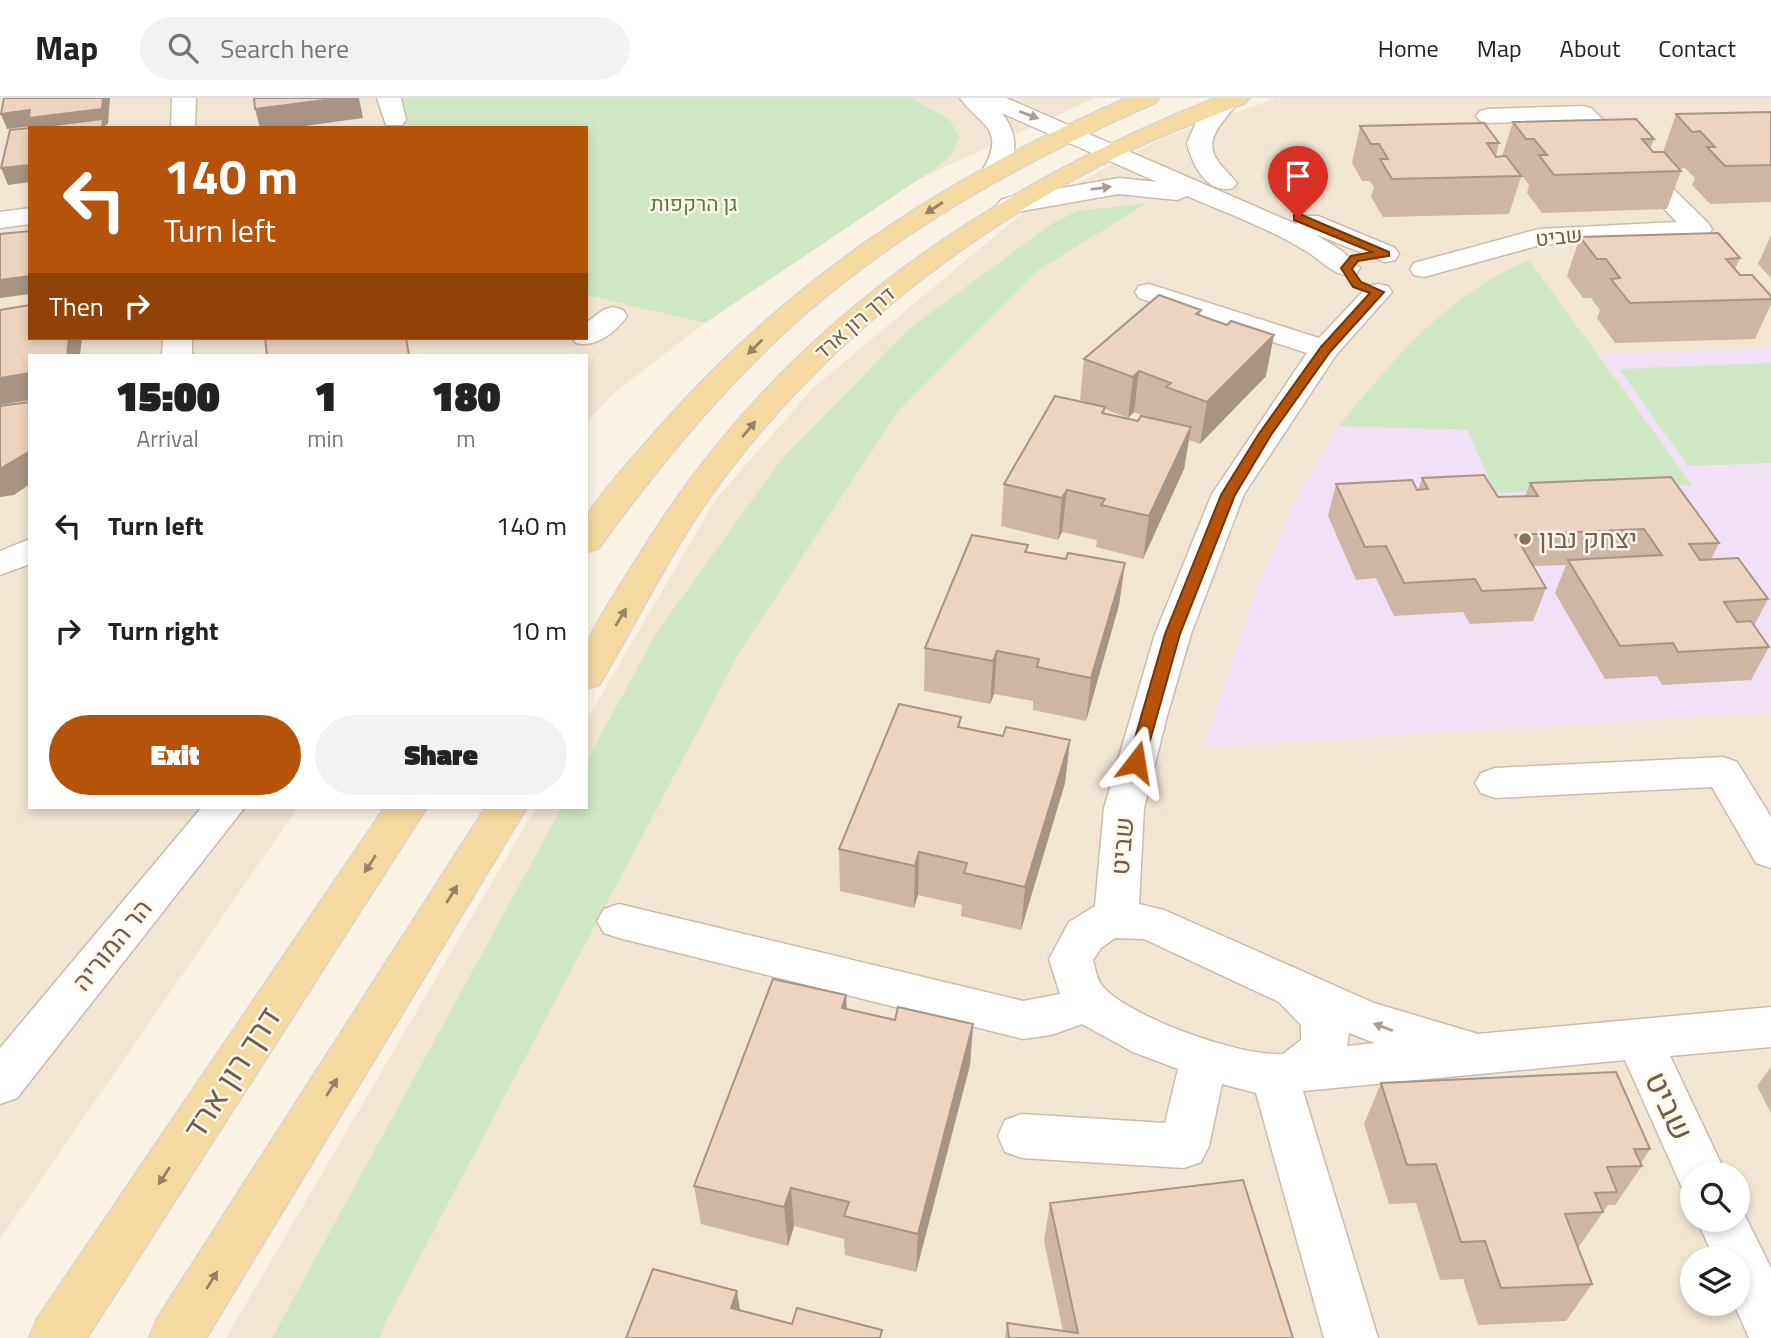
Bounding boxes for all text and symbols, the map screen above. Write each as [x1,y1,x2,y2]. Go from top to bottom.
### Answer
search box [140,17,630,80]
text: Map [35,23,98,73]
icon: search [164,29,202,67]
text: Search here [220,29,349,68]
text: Home [1378,30,1439,66]
text: Map [1477,30,1522,66]
text: About [1560,30,1620,66]
text: Contact [1658,30,1736,66]
one-way arrow [1018,109,1039,120]
text: 140 m [164,138,298,213]
pin [1268,146,1328,218]
icon: left [49,154,140,245]
icon: arrive [1279,157,1317,195]
one-way arrow [1090,183,1112,194]
park label: גן הרקפות [651,187,737,219]
one-way arrow [925,201,944,214]
text: Turn left [164,206,276,254]
street label: שביט [1534,218,1584,254]
street label: דרך רון ארד [807,278,902,367]
text: Then [49,287,104,326]
icon: right [118,287,156,325]
one-way arrow [747,339,764,356]
text: 15:00 [115,363,220,427]
text: 1 [314,363,337,427]
text: 180 [431,363,501,427]
text: Arrival [136,421,199,456]
text: min [307,421,344,456]
text: m [456,421,476,456]
one-way arrow [741,421,756,438]
text: Turn left [108,506,203,545]
text: 140 m [496,506,567,545]
icon: left [49,507,87,545]
place label: יצחק נבון [1539,519,1637,558]
marker: יצחק נבון [1517,531,1533,547]
one-way arrow [615,608,628,627]
text: Turn right [108,611,219,650]
text: 10 m [510,611,567,650]
icon: right [49,612,87,650]
button: Exit [49,715,301,795]
button: Share [315,715,567,795]
position arrow [1099,725,1173,799]
street label: שביט [1100,815,1143,877]
one-way arrow [364,854,377,873]
one-way arrow [446,884,459,903]
street label: הר המוריה [62,890,161,999]
street label: דרך רון ארד [170,997,292,1148]
one-way arrow [1372,1021,1393,1032]
street label: שביט [1633,1063,1707,1148]
one-way arrow [326,1077,339,1096]
map controls [1680,1162,1750,1316]
button: search [1680,1162,1750,1232]
one-way arrow [157,1167,170,1186]
button: layers [1680,1246,1750,1316]
one-way arrow [206,1270,219,1290]

